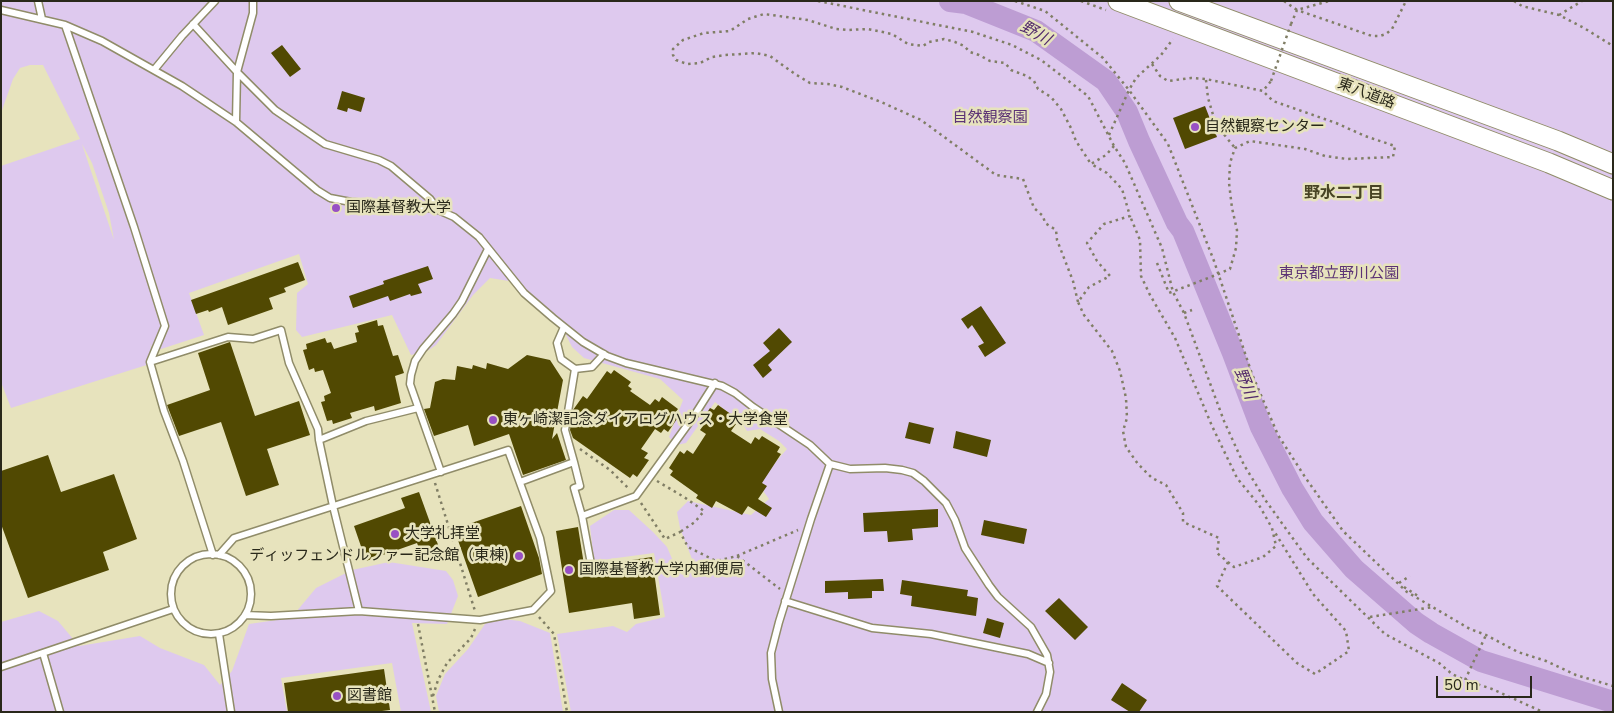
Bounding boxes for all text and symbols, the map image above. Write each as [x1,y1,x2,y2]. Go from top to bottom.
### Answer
water label: 野川 [1016,18,1054,50]
street label: 東八道路 [1335,75,1397,113]
park label: 自然観察園 [953,109,1027,127]
place label: 自然観察センター [1205,118,1325,136]
marker: 自然観察センター [1189,121,1201,133]
district label: 野水二丁目 [1304,184,1384,204]
place label: 国際基督教大学 [346,199,451,217]
marker: 国際基督教大学 [330,202,342,214]
park label: 東京都立野川公園 [1279,265,1399,283]
water label: 野川 [1229,366,1259,402]
place label: 東ヶ崎潔記念ダイアログハウス・大学食堂 [503,411,788,429]
marker: 東ヶ崎潔記念ダイアログハウス・大学食堂 [487,414,499,426]
place label: 大学礼拝堂 [405,525,480,543]
marker: 大学礼拝堂 [389,528,401,540]
place label: ディッフェンドルファー記念館（東棟) [249,547,509,565]
marker: ディッフェンドルファー記念館（東棟) [513,550,525,562]
place label: 国際基督教大学内郵便局 [579,561,744,579]
marker: 国際基督教大学内郵便局 [563,564,575,576]
scale bar [1439,666,1535,698]
text: 50 m [1444,675,1479,695]
place label: 図書館 [347,687,392,705]
marker: 図書館 [331,690,343,702]

